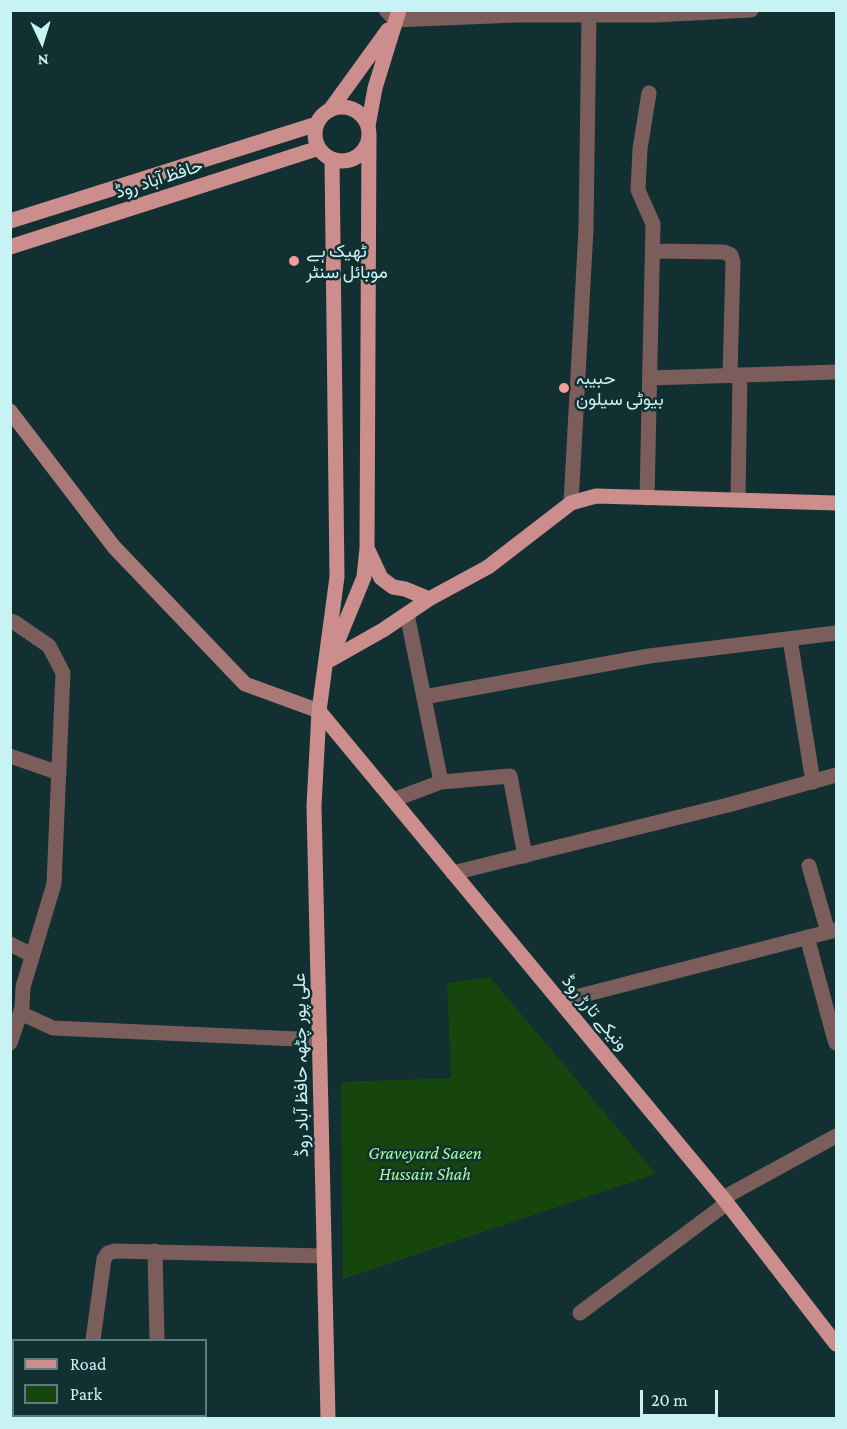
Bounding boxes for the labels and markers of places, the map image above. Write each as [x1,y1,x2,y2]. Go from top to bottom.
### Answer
place label: ٹھیک ہے موبائل سنٹر [306,240,388,282]
marker: ٹھیک ہے موبائل سنٹر [287,254,301,268]
place label: حبیبہ بیوٹی سیلون [576,367,664,410]
marker: حبیبہ بیوٹی سیلون [557,381,571,395]

